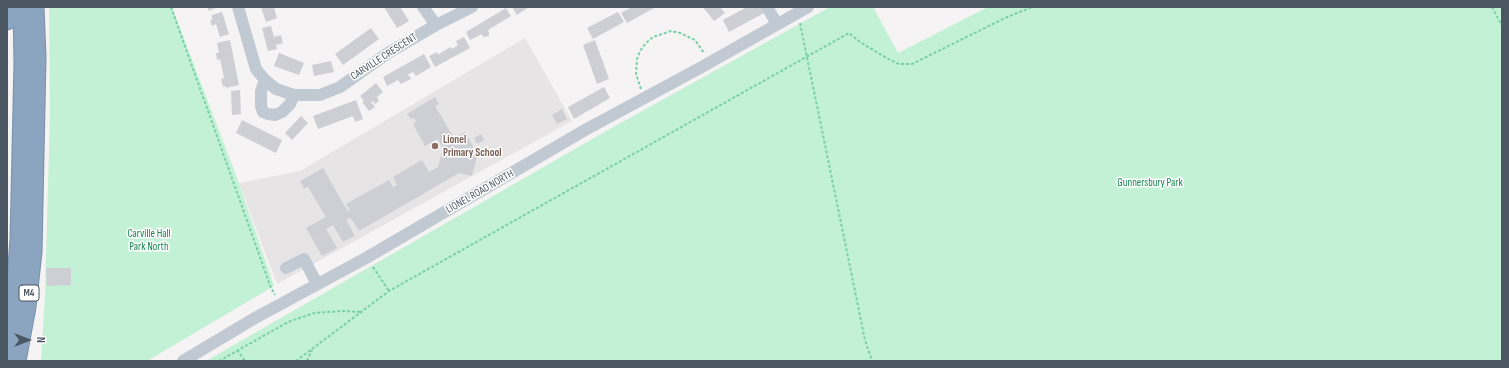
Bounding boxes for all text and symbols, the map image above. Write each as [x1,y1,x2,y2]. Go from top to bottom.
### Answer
street label: CARVILLE CRESCENT [348,31,420,83]
place label: Lionel Primary School [443,133,501,159]
marker: Lionel Primary School [430,141,440,151]
street label: LIONEL ROAD NORTH [444,167,516,217]
park label: Gunnersbury Park [1117,176,1183,190]
park label: Carville Hall Park North [127,227,171,253]
road number: M4 [19,285,39,301]
north arrow [8,320,48,360]
text: N [34,337,47,343]

